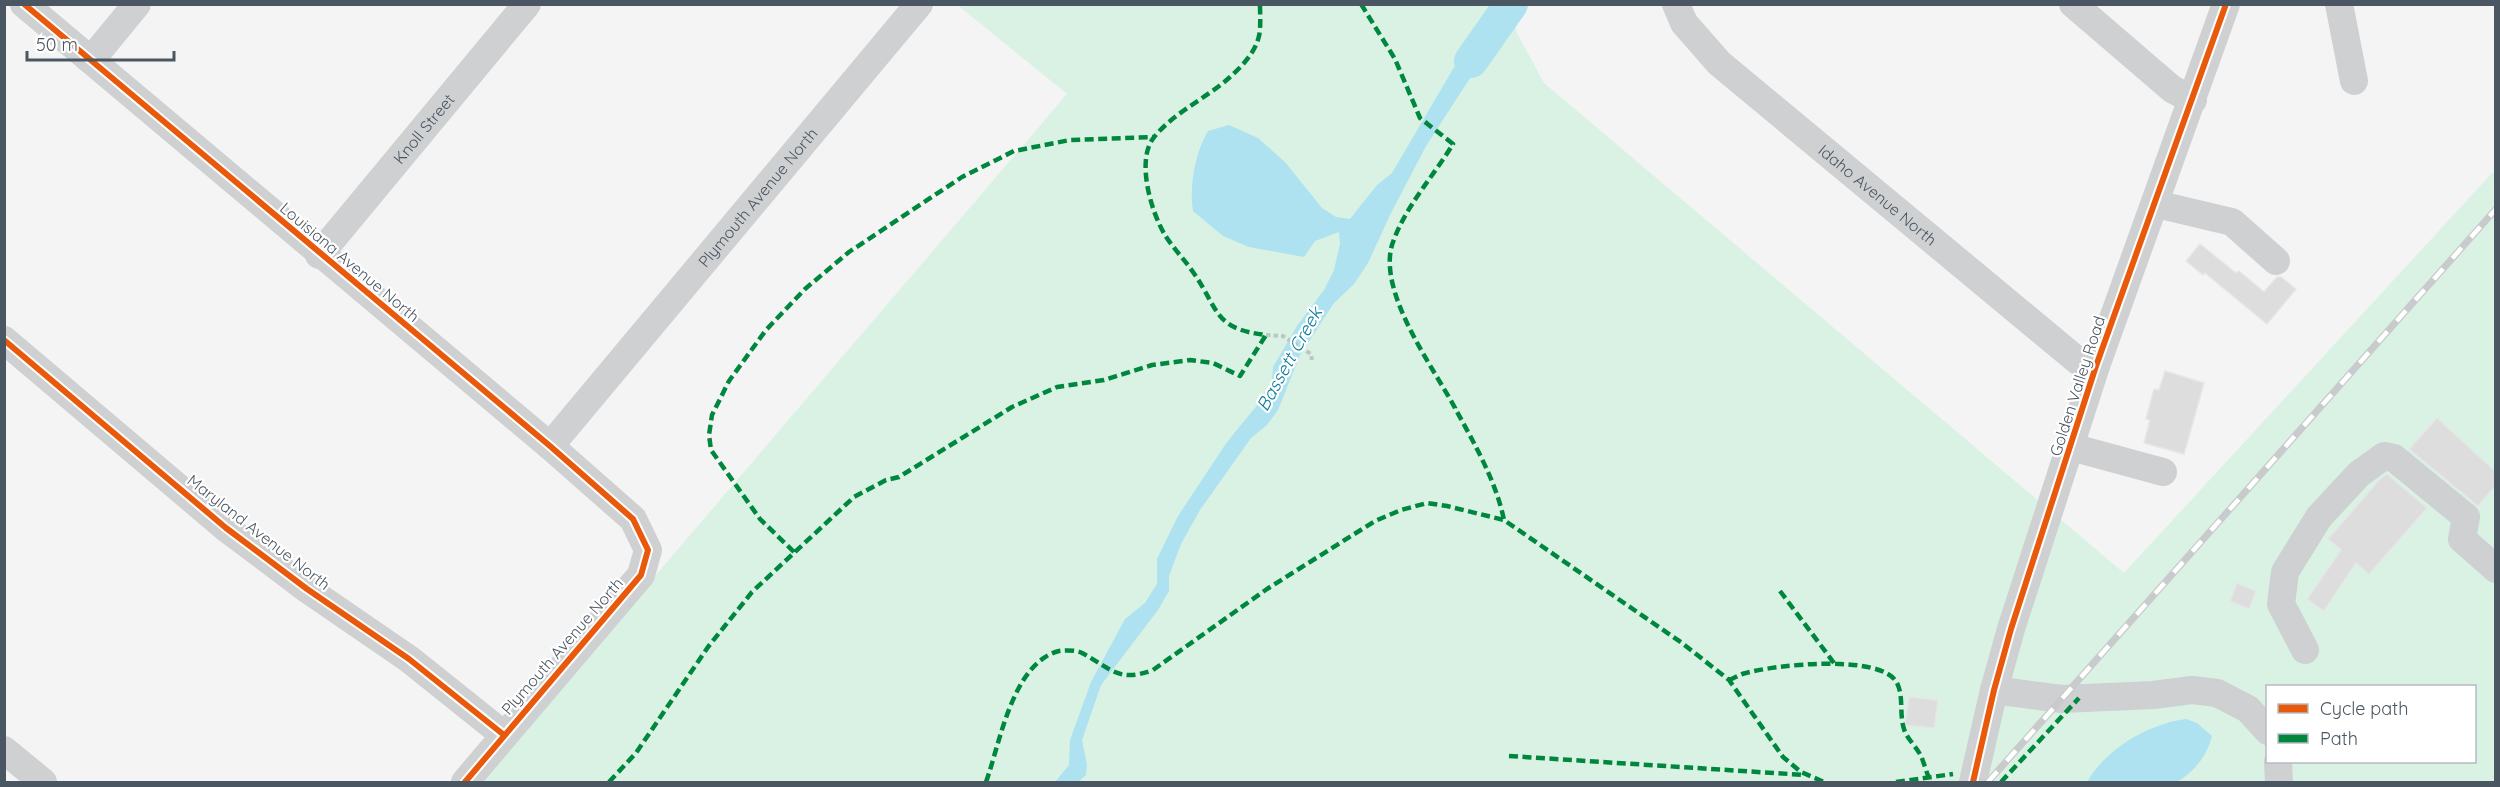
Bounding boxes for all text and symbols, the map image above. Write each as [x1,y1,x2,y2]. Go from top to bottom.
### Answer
scale bar [27,24,174,62]
text: 50 m [36,33,78,56]
street label: Knoll Street [389,90,459,168]
street label: Plymouth Avenue North [694,123,822,271]
street label: Idaho Avenue North [1814,140,1941,250]
street label: Louisiana Avenue North [276,198,424,326]
water label: Bassett Creek [1251,302,1328,415]
street label: Golden Valley Road [2045,313,2109,459]
street label: Maryland Avenue North [184,470,334,594]
street label: Plymouth Avenue North [497,573,627,719]
legend [2266,685,2476,763]
text: Cycle path [2320,697,2408,720]
text: Path [2320,727,2358,750]

